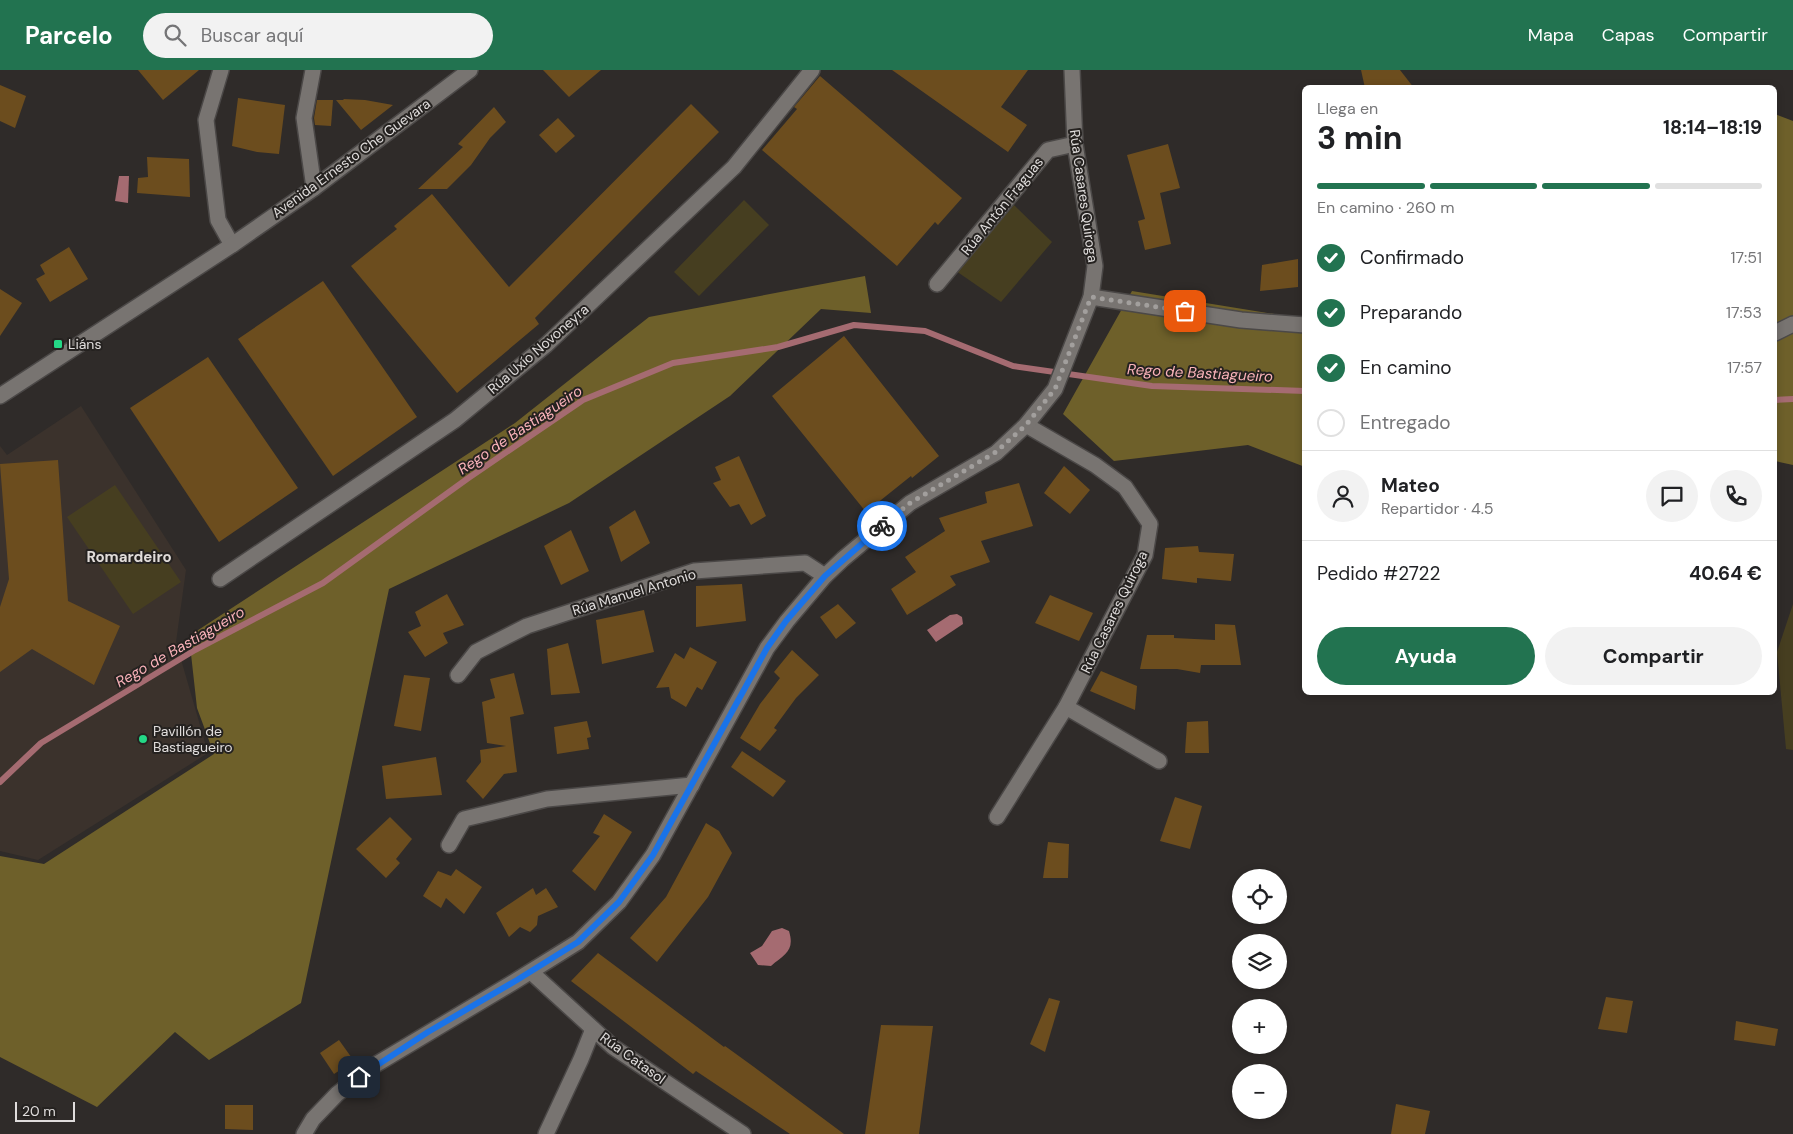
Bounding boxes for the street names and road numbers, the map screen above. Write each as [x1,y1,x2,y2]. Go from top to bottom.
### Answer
street label: Avenida Ernesto Che Guevara [268,94,434,222]
street label: Rúa Casares Quiroga [1066,128,1102,264]
street label: Rúa Antón Fraguas [957,153,1047,259]
street label: Rúa Uxío Novoneyra [484,300,592,398]
street label: Rúa Casares Quiroga [1077,548,1151,676]
street label: Rúa Manuel Antonio [570,565,698,619]
street label: Rúa Catasol [597,1028,669,1088]

